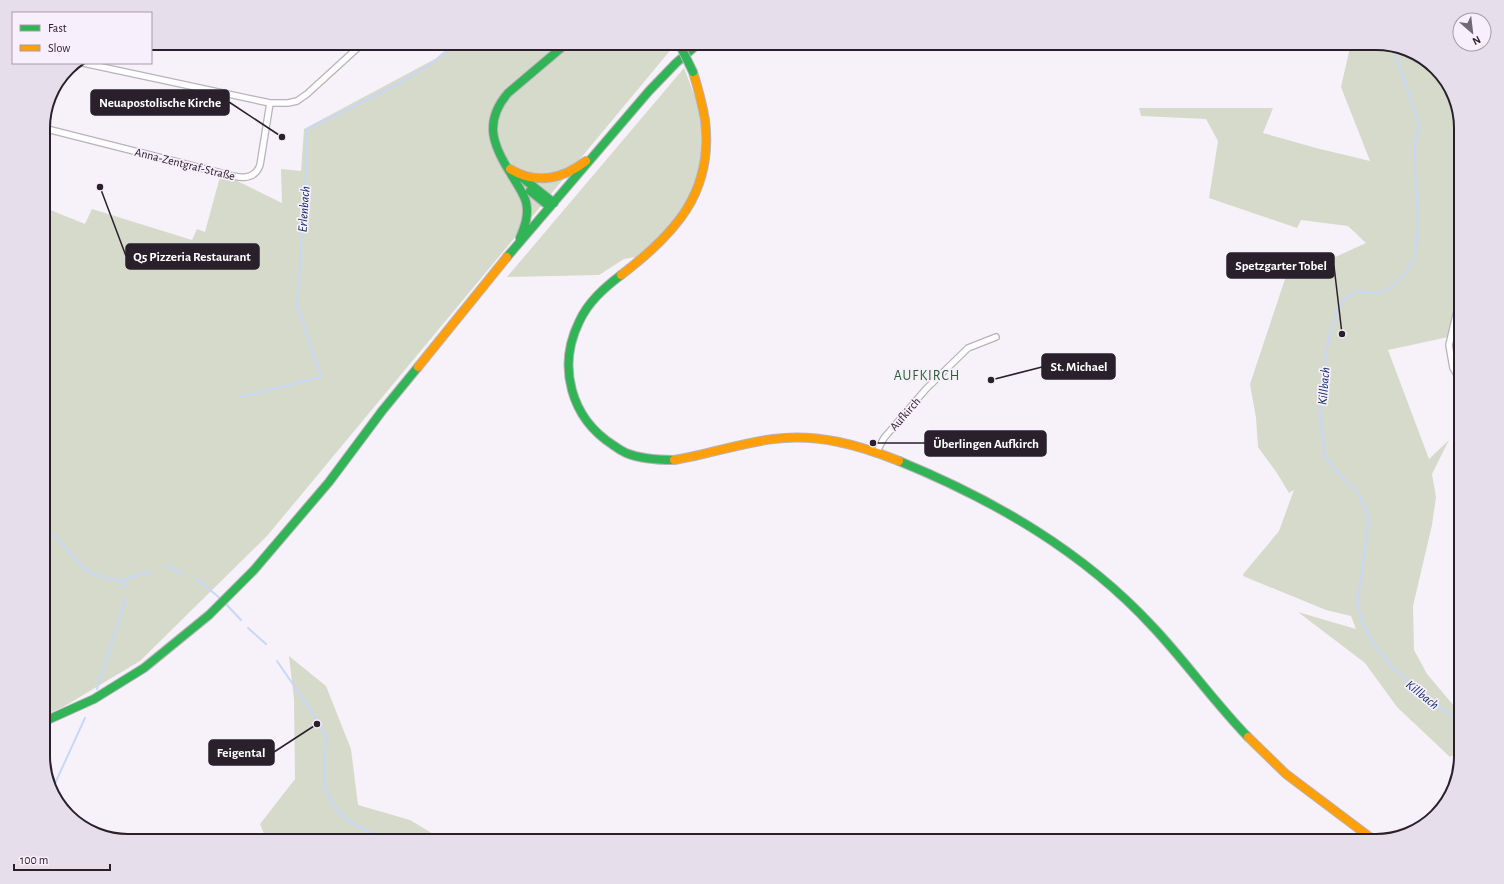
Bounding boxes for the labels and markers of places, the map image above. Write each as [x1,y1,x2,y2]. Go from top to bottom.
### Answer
callout: Neuapostolische Kirche [91,90,229,115]
callout: Q5 Pizzeria Restaurant [126,244,259,269]
callout: Spetzgarter Tobel [1227,253,1334,278]
callout: St. Michael [1042,354,1115,379]
callout: Überlingen Aufkirch [925,431,1046,456]
callout: Feigental [209,740,274,765]

